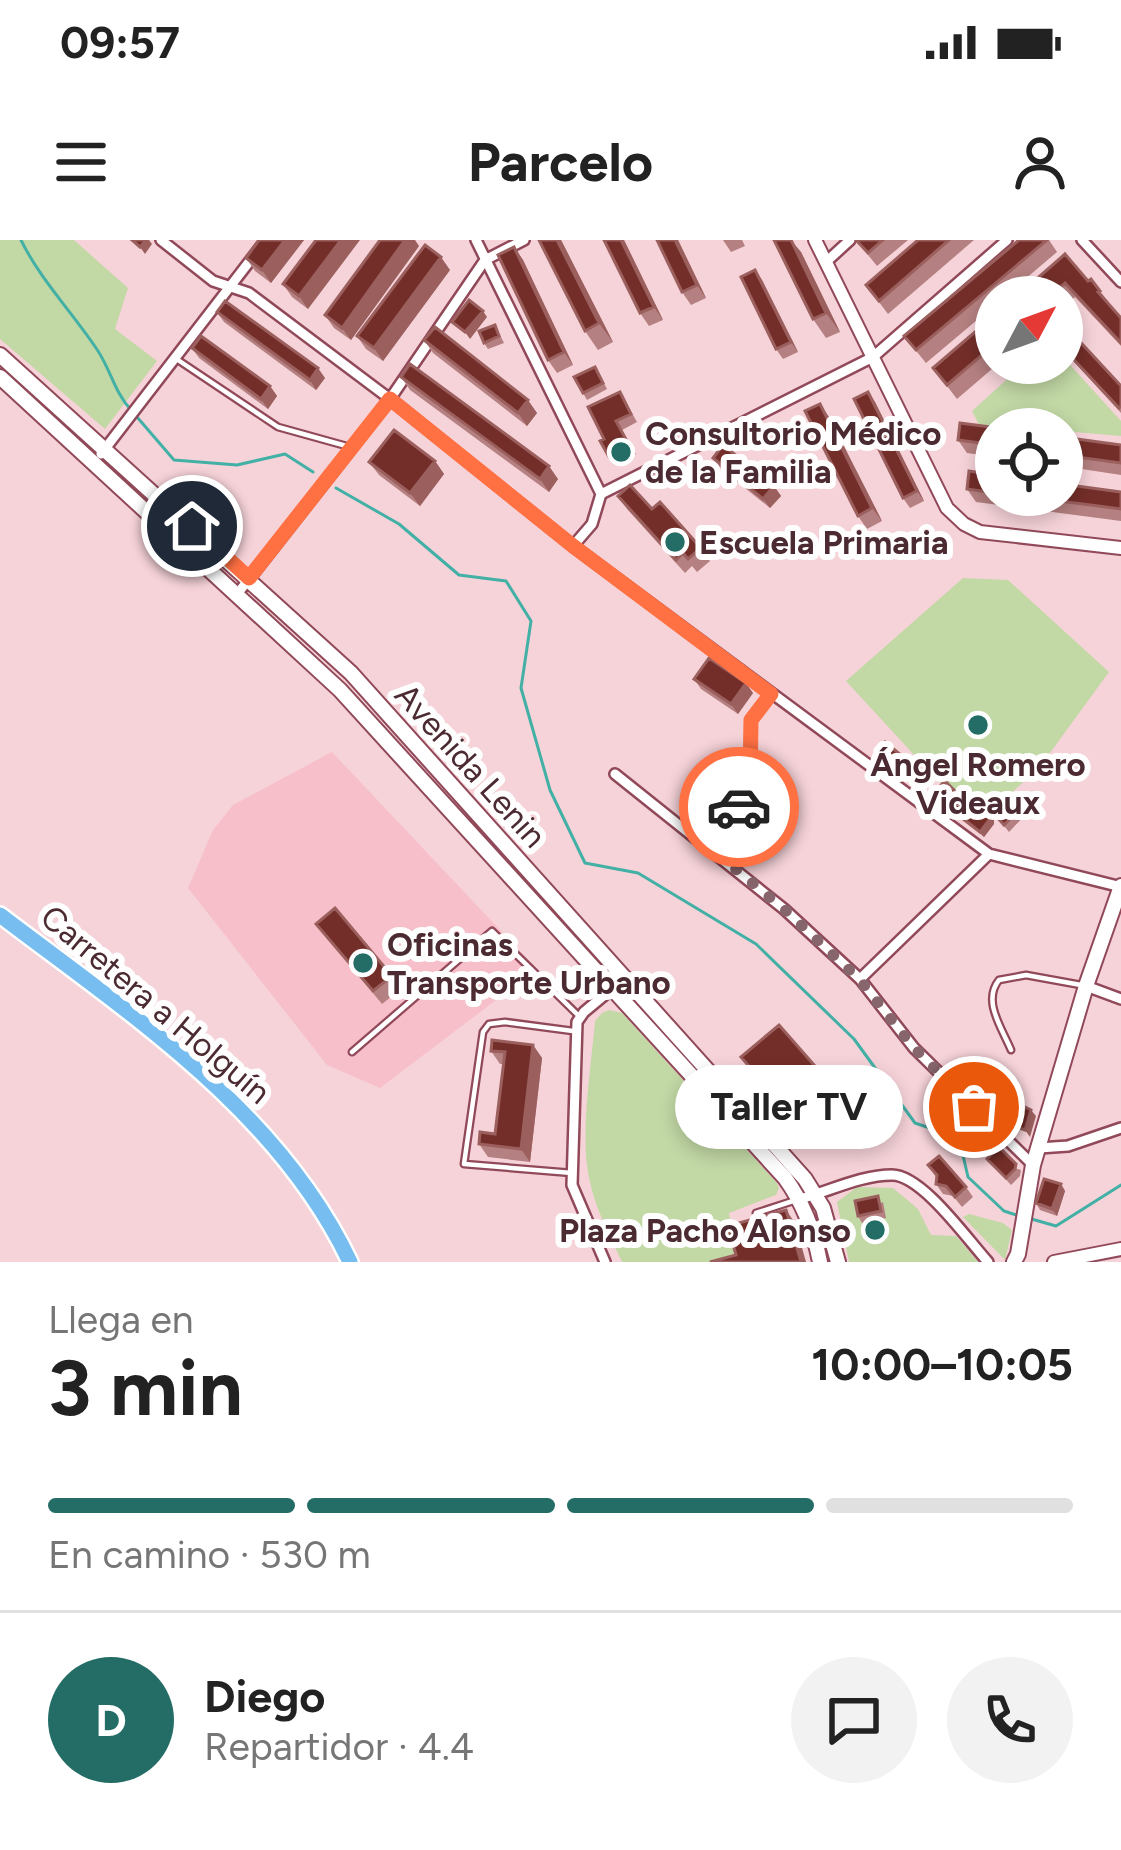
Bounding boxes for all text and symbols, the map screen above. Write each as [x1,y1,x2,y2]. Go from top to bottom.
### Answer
text: 09:57 [60,15,180,69]
icon: menu [48,129,114,195]
icon: person [1007,129,1073,195]
text: Parcelo [468,130,653,195]
north arrow [975,276,1083,384]
map controls [975,276,1083,516]
button: locate [975,408,1083,516]
place label: Consultorio Médico de la Familia [645,414,942,491]
marker: Consultorio Médico de la Familia [608,439,634,465]
pin [141,475,243,577]
icon: home [159,493,225,559]
place label: Escuela Primaria [699,523,949,562]
marker: Escuela Primaria [662,529,688,555]
street label: Avenida Lenin [387,675,554,855]
marker: Ángel Romero Videaux [965,712,991,738]
place label: Ángel Romero Videaux [870,745,1086,822]
courier [679,747,799,867]
icon: car [706,774,772,840]
street label: Carretera a Holguín [33,897,278,1112]
place label: Oficinas Transporte Urbano [387,925,671,1002]
marker: Oficinas Transporte Urbano [350,950,376,976]
pin [923,1056,1025,1158]
callout: Taller TV [674,1065,902,1149]
icon: bag [941,1074,1007,1140]
text: Taller TV [711,1083,867,1130]
place label: Plaza Pacho Alonso [559,1211,851,1250]
marker: Plaza Pacho Alonso [862,1217,888,1243]
text: Llega en [48,1296,194,1343]
text: 10:00–10:05 [811,1337,1073,1391]
text: 3 min [48,1341,243,1435]
text: En camino · 530 m [48,1531,371,1578]
button: chat [791,1657,917,1783]
button: phone [947,1657,1073,1783]
text: Diego [204,1669,325,1723]
text: D [95,1693,127,1747]
text: Repartidor · 4.4 [204,1723,474,1770]

